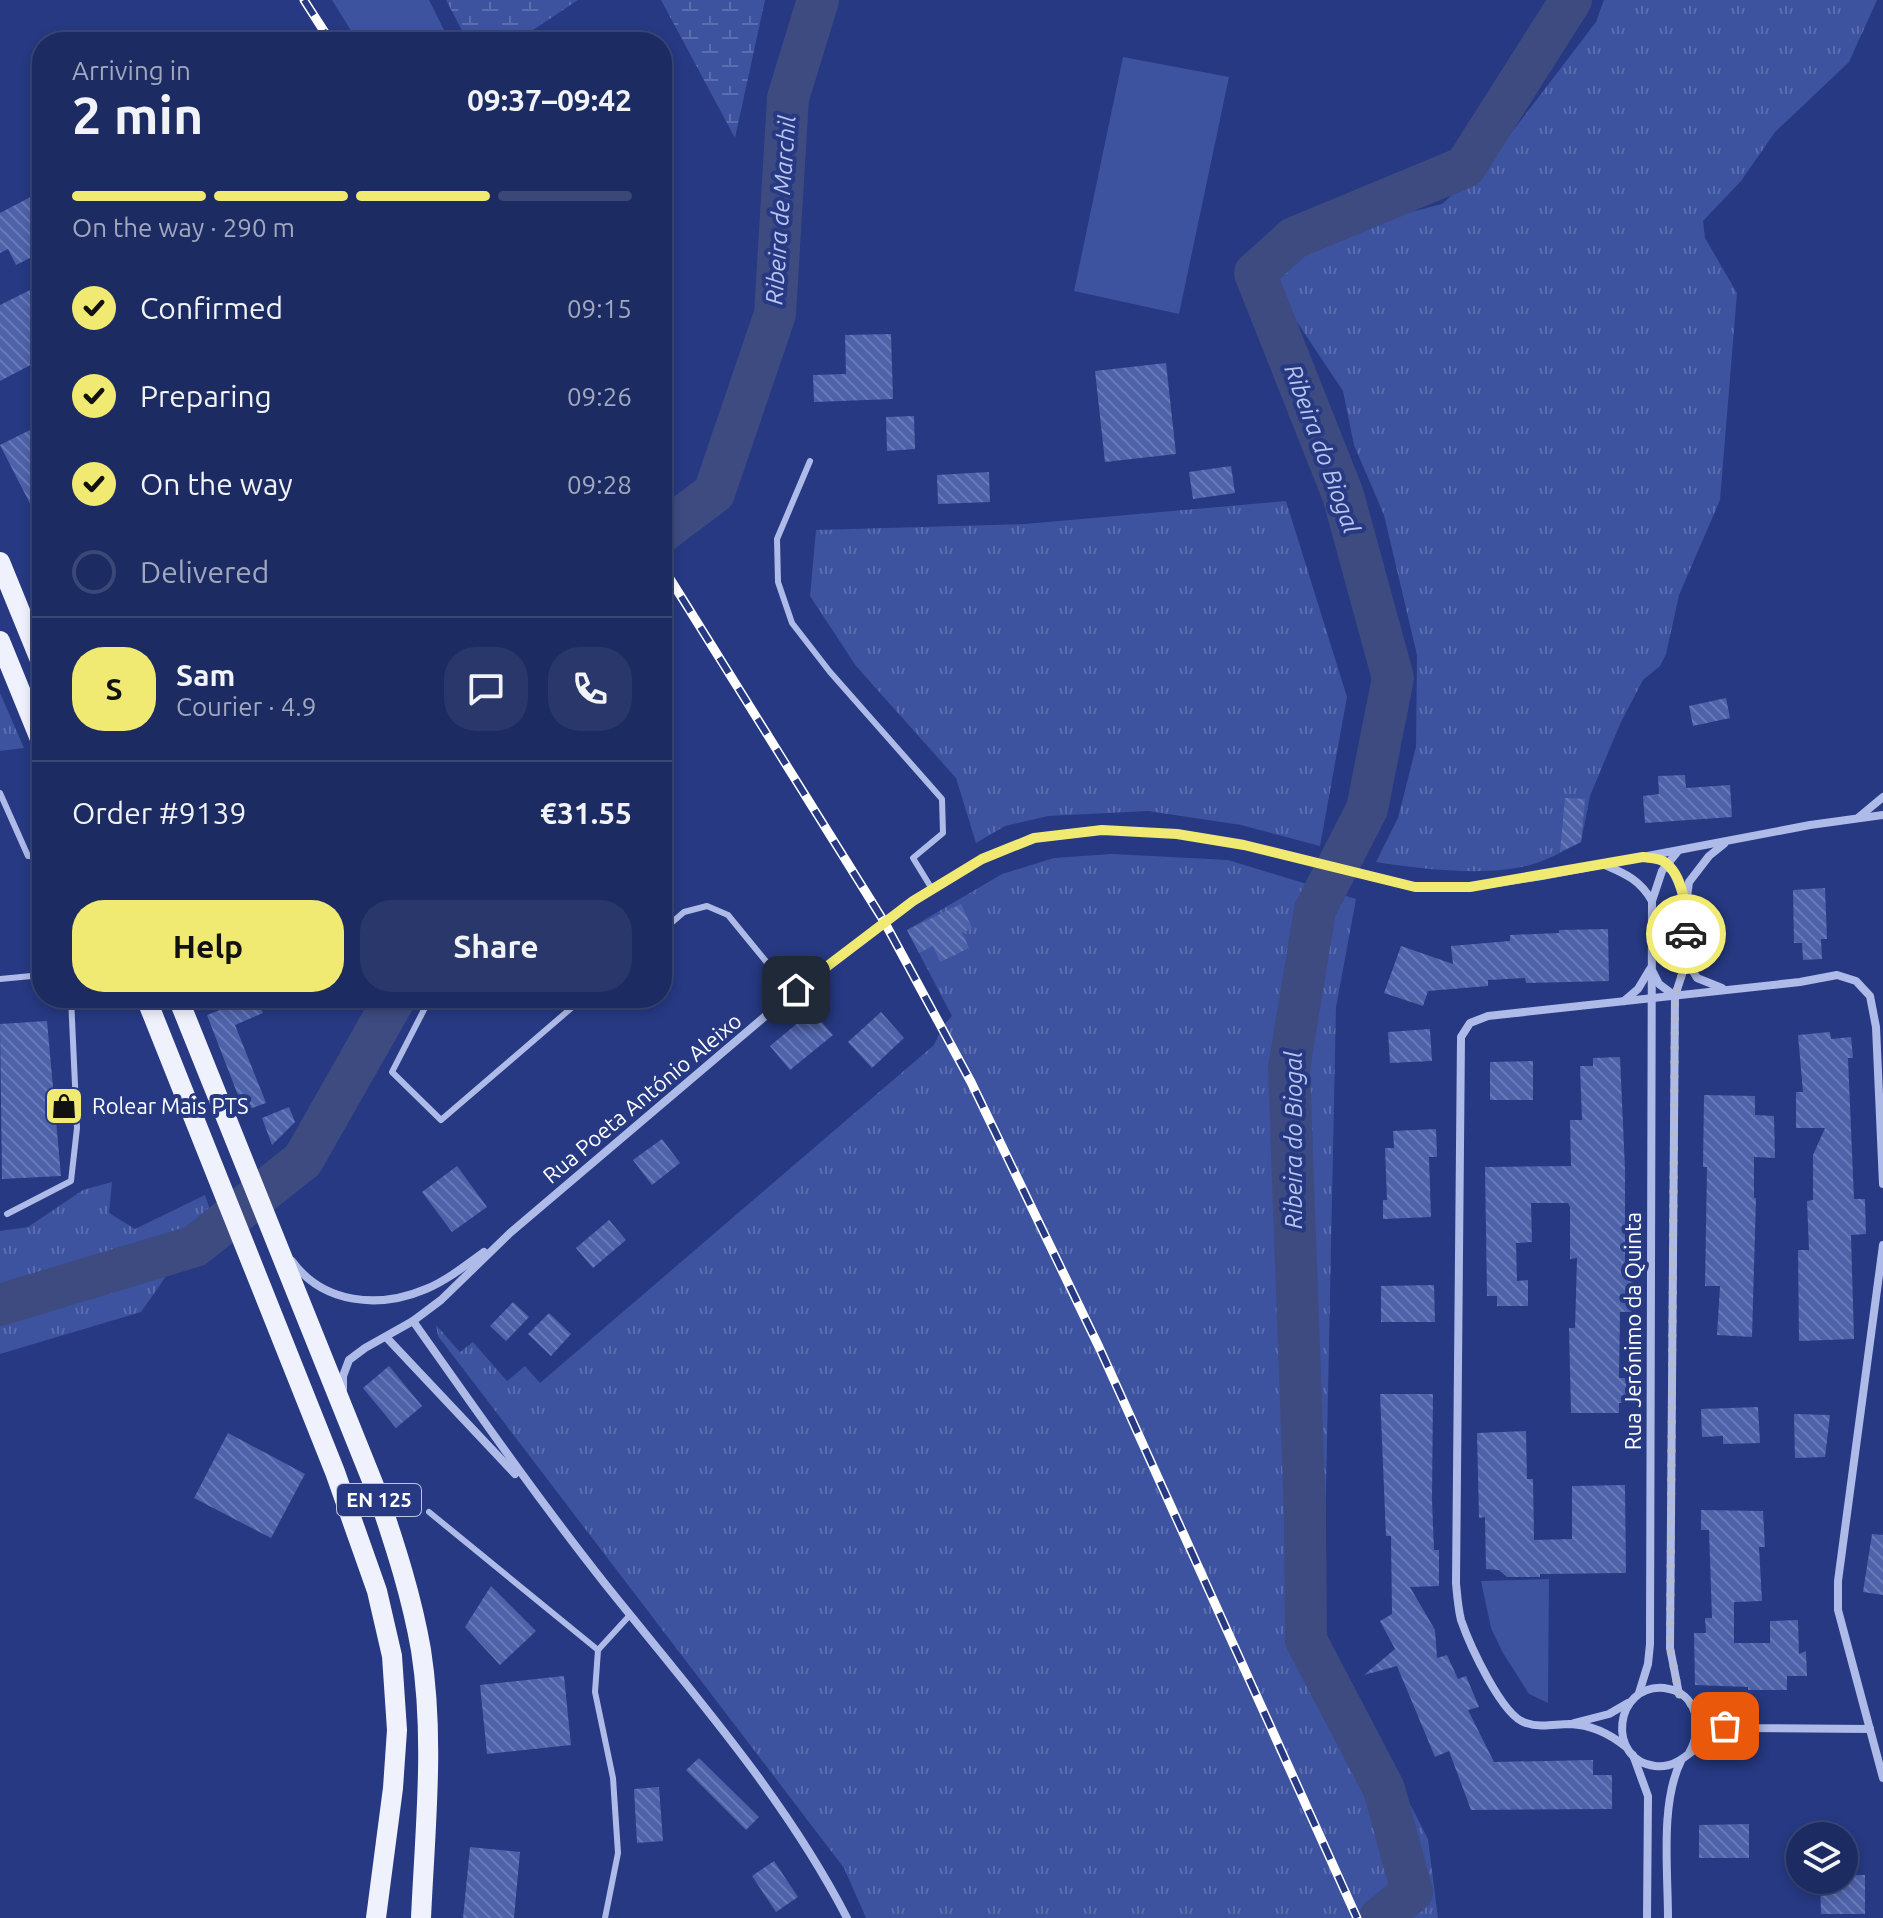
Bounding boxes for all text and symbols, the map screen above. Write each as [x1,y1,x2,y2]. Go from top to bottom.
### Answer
text: Arriving in [72,56,191,85]
text: 09:37–09:42 [467,83,632,117]
text: 2 min [72,86,203,144]
water label: Ribeira de Marchil [760,114,801,306]
text: On the way · 290 m [72,213,295,242]
icon: check [72,286,116,330]
text: Confirmed [140,291,283,325]
text: 09:15 [567,294,632,323]
water label: Ribeira do Biogal [1279,361,1366,537]
icon: check [72,374,116,418]
text: Preparing [140,379,272,413]
text: 09:26 [567,382,632,411]
icon: check [72,462,116,506]
text: On the way [140,467,293,501]
text: 09:28 [567,470,632,499]
text: Delivered [140,555,269,589]
button: chat [444,647,528,731]
button: phone [548,647,632,731]
text: Sam [176,658,235,692]
text: S [105,672,123,706]
text: Courier · 4.9 [176,692,316,721]
text: Order #9139 [72,796,246,830]
text: €31.55 [540,796,632,830]
courier [1646,894,1726,974]
button: Help [72,900,344,992]
button: Share [360,900,632,992]
icon: car [1664,912,1708,956]
pin [762,956,830,1024]
icon: home [774,968,818,1012]
street label: Rua Poeta António Aleixo [538,1007,746,1188]
water label: Ribeira do Biogal [1280,1051,1307,1229]
shop icon: Rolear Mais PTS [43,1085,85,1127]
place label: Rolear Mais PTS [92,1093,248,1118]
street label: Rua Jerónimo da Quinta [1620,1212,1645,1450]
road number: EN 125 [337,1484,421,1516]
pin [1691,1692,1759,1760]
icon: bag [1703,1704,1747,1748]
map controls [1786,1822,1858,1894]
button: layers [1786,1822,1858,1894]

